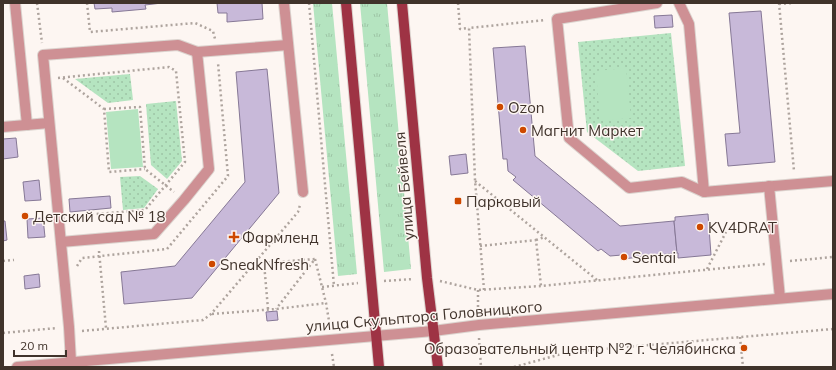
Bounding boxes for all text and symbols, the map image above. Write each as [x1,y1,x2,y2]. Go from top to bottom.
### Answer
place label: Ozon [508,98,545,117]
marker: Ozon [495,102,505,112]
place label: Магнит Маркет [531,121,643,140]
marker: Магнит Маркет [518,125,528,135]
street label: улица Бейвеля [390,131,418,241]
place label: Парковый [466,192,541,211]
marker: Парковый [453,196,463,206]
place label: Детский сад № 18 [33,207,166,226]
marker: Детский сад № 18 [20,211,30,221]
place label: KV4DRAT [708,218,777,237]
marker: KV4DRAT [695,222,705,232]
place label: Фармленд [242,228,319,247]
marker: Фармленд [229,232,239,242]
place label: Sentai [632,248,676,267]
marker: Sentai [619,252,629,262]
place label: SneakNfresh [220,255,309,274]
marker: SneakNfresh [207,259,217,269]
street label: улица Скульптора Головницкого [305,296,543,336]
scale bar [14,332,66,358]
text: 20 m [20,338,48,353]
place label: Образовательный центр №2 г. Челябинска [424,339,736,358]
marker: Образовательный центр №2 г. Челябинска [739,343,749,353]

